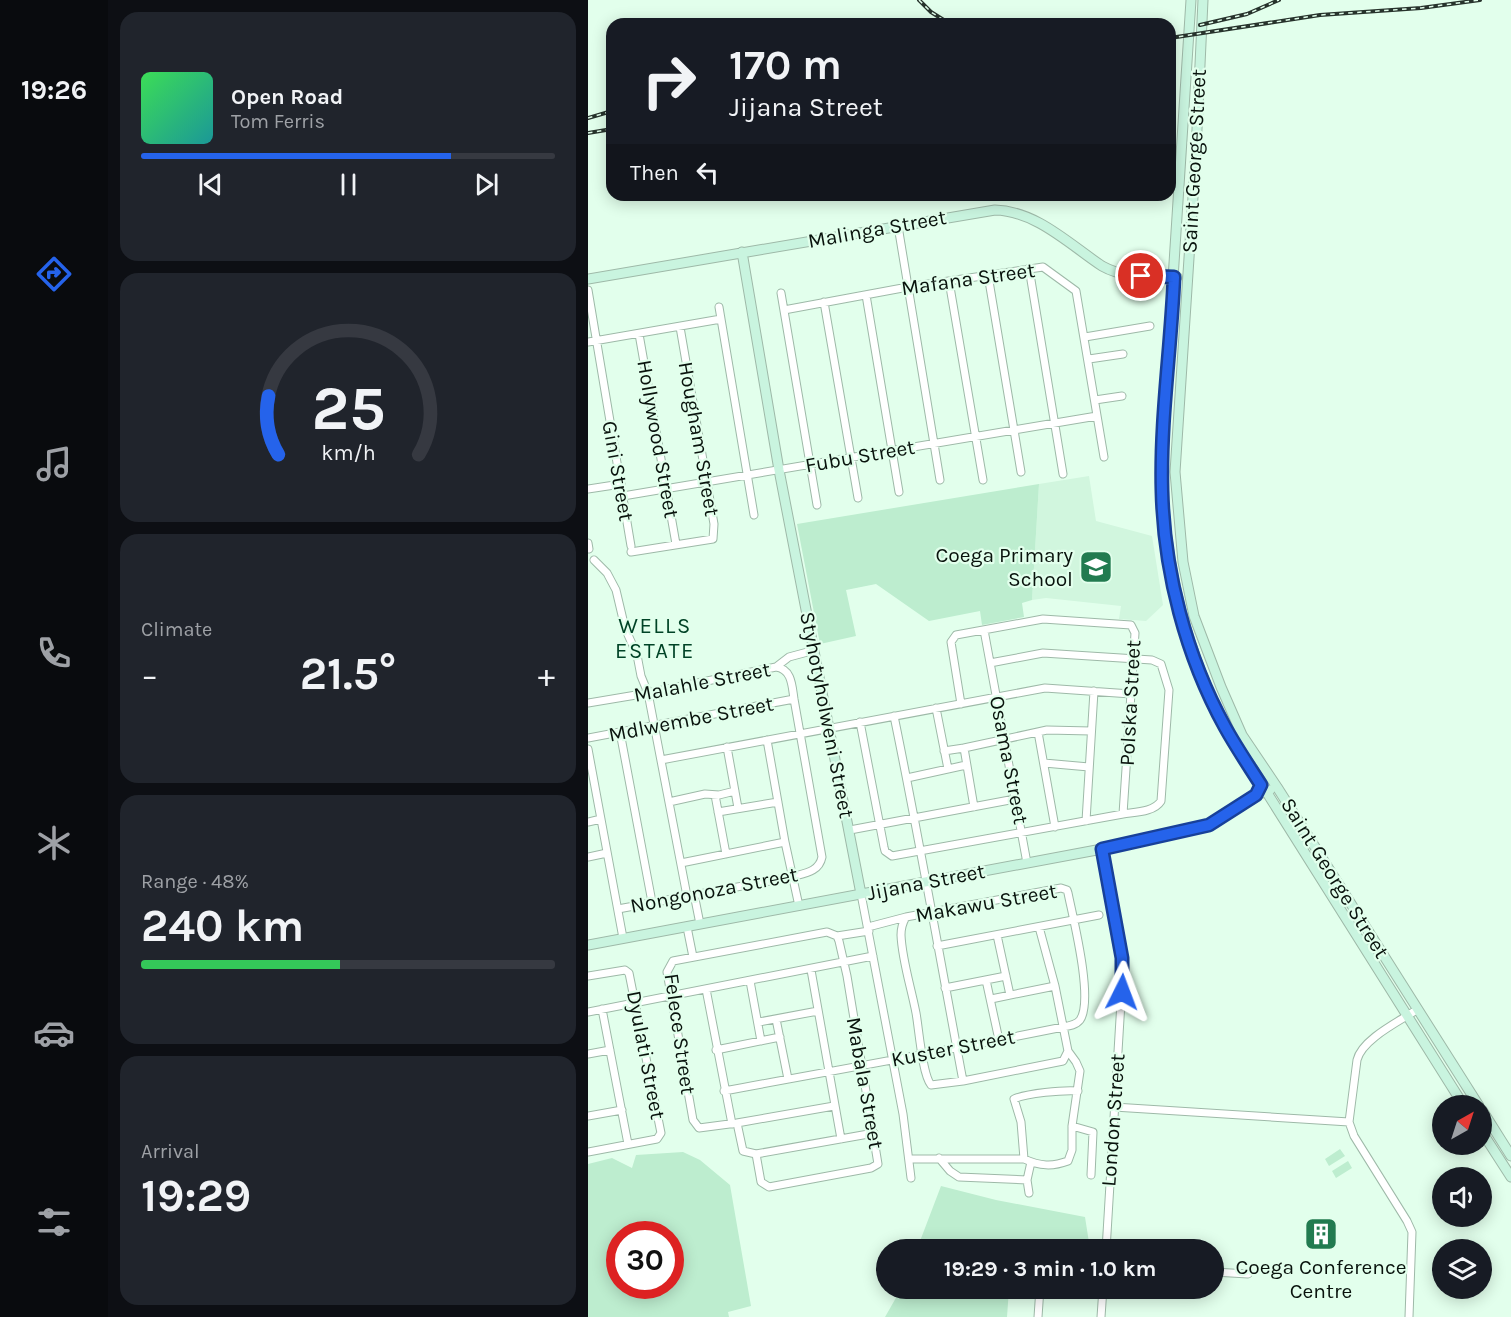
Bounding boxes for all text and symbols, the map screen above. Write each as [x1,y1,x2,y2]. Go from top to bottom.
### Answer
text: 170 m [729,40,842,90]
icon: right [630,42,708,120]
street label: Saint George Street [1177,68,1211,254]
text: 19:26 [21,74,87,106]
text: Open Road [231,84,343,110]
text: Jijana Street [729,91,883,123]
text: Tom Ferris [231,110,325,133]
icon: left [691,156,724,189]
text: Then [630,160,679,186]
icon: previous [194,168,227,201]
icon: pause [332,168,365,201]
icon: next [470,168,503,201]
street label: Malinga Street [806,205,948,253]
pin [1115,250,1166,301]
icon: directions [33,253,75,295]
street label: Mafana Street [900,258,1037,300]
icon: arrive [1124,259,1157,292]
street label: Hollywood Street [632,358,684,520]
street label: Hougham Street [674,360,724,518]
text: 25 [311,372,385,445]
street label: Gini Street [597,419,639,523]
street label: Fubu Street [803,435,917,477]
text: km/h [321,440,375,465]
icon: music [33,443,75,485]
place label: Coega Primary School [935,543,1073,591]
school or university icon: Coega Primary School [1078,549,1114,585]
street label: Styhotyholweni Street [795,610,859,820]
district label: WELLS ESTATE [615,613,695,664]
text: Climate [141,618,212,641]
icon: phone [33,632,75,674]
street label: Polska Street [1115,639,1145,767]
text: 21.5° [300,648,396,700]
text: − [141,656,158,694]
text: + [538,656,555,694]
street label: Malahle Street [632,657,772,707]
street label: Mdlwembe Street [606,691,776,747]
street label: Osama Street [985,694,1033,826]
street label: Saint George Street [1276,793,1394,963]
icon: climate [33,822,75,864]
street label: Jijana Street [865,859,987,905]
street label: Nongonoza Street [628,862,800,918]
text: Range · 48% [141,870,249,893]
street label: Makawu Street [913,879,1059,927]
text: 240 km [141,900,304,952]
position arrow [1090,960,1154,1024]
street label: Felece Street [660,972,700,1096]
street label: Dyulati Street [622,989,670,1121]
icon: car [33,1012,75,1054]
street label: Mabala Street [842,1015,888,1151]
street label: Kuster Street [889,1024,1017,1072]
street label: London Street [1096,1053,1130,1187]
north arrow [1432,1095,1492,1155]
map controls [1432,1095,1492,1299]
text: Arrival [141,1140,200,1163]
button: sound [1432,1167,1492,1227]
text: 19:29 [141,1170,251,1222]
icon: filters [33,1201,75,1243]
building icon: Coega Conference Centre [1303,1216,1339,1252]
speed limit sign: 30 [606,1221,684,1299]
button: layers [1432,1239,1492,1299]
place label: Coega Conference Centre [1235,1255,1407,1303]
text: 19:29 · 3 min · 1.0 km [944,1256,1156,1282]

